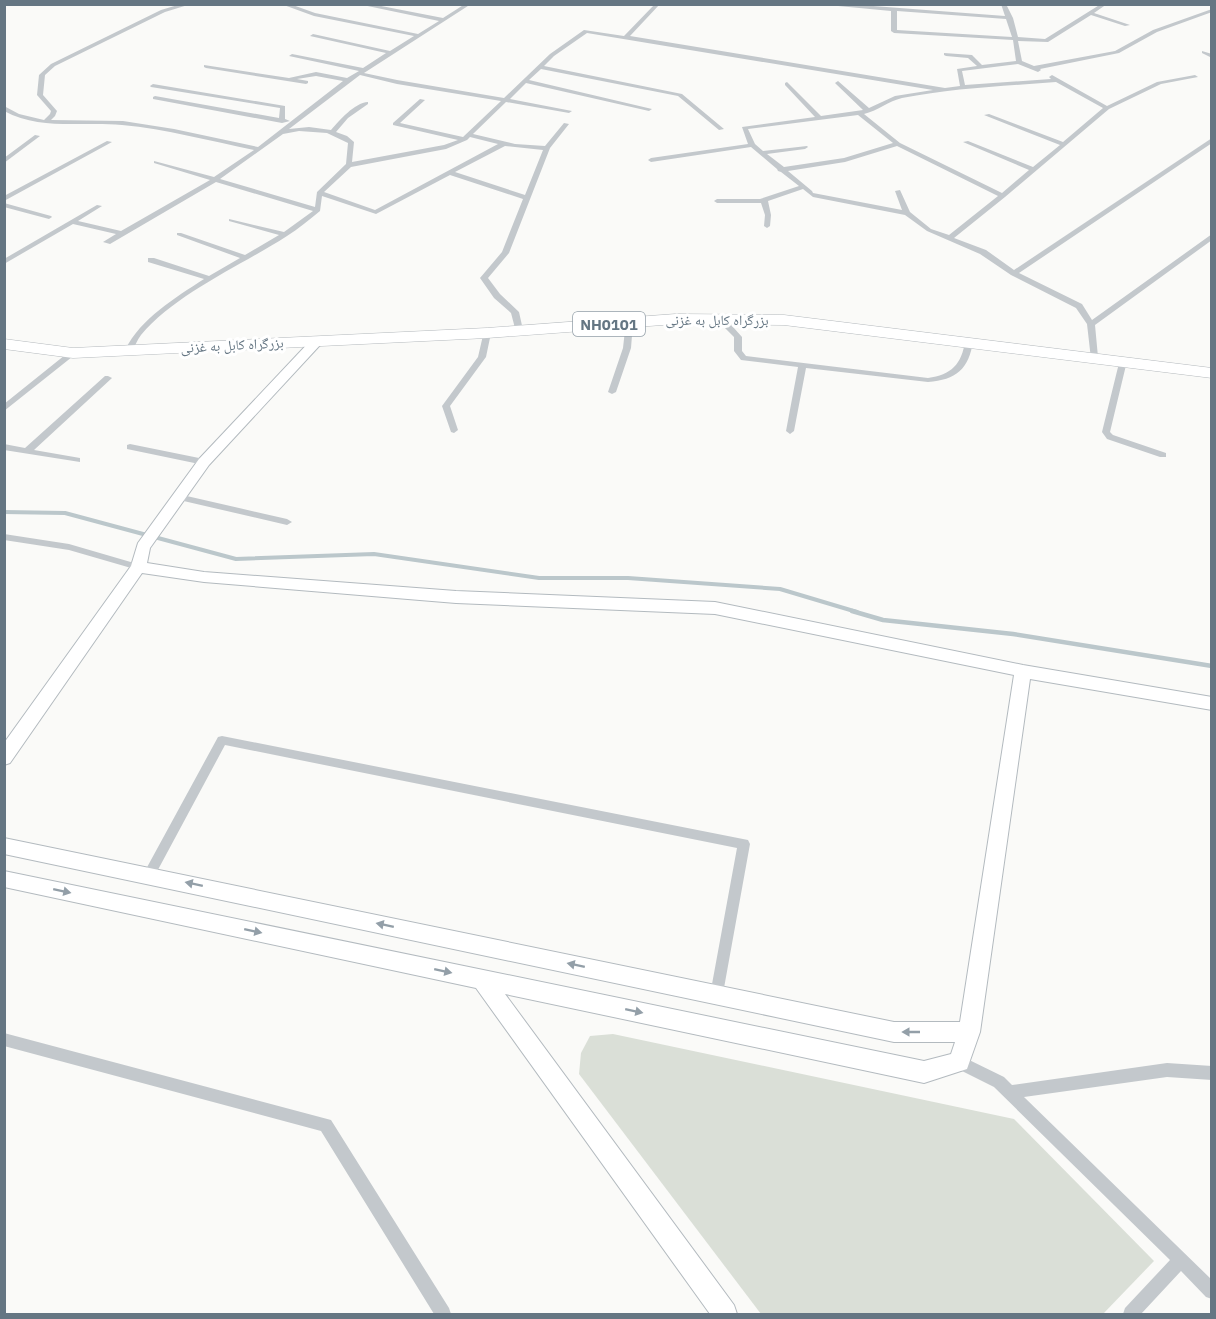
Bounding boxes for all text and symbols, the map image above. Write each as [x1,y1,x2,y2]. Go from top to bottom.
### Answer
street label: بزرگراه کابل به غزنی [665,311,769,329]
road number: NH0101 [573,312,645,336]
street label: بزرگراه کابل به غزنی [180,333,284,357]
one-way arrow [185,879,204,889]
one-way arrow [52,887,71,896]
one-way arrow [376,919,394,929]
one-way arrow [243,927,262,936]
one-way arrow [566,960,585,969]
one-way arrow [434,967,453,976]
one-way arrow [625,1007,644,1016]
one-way arrow [901,1027,920,1037]

